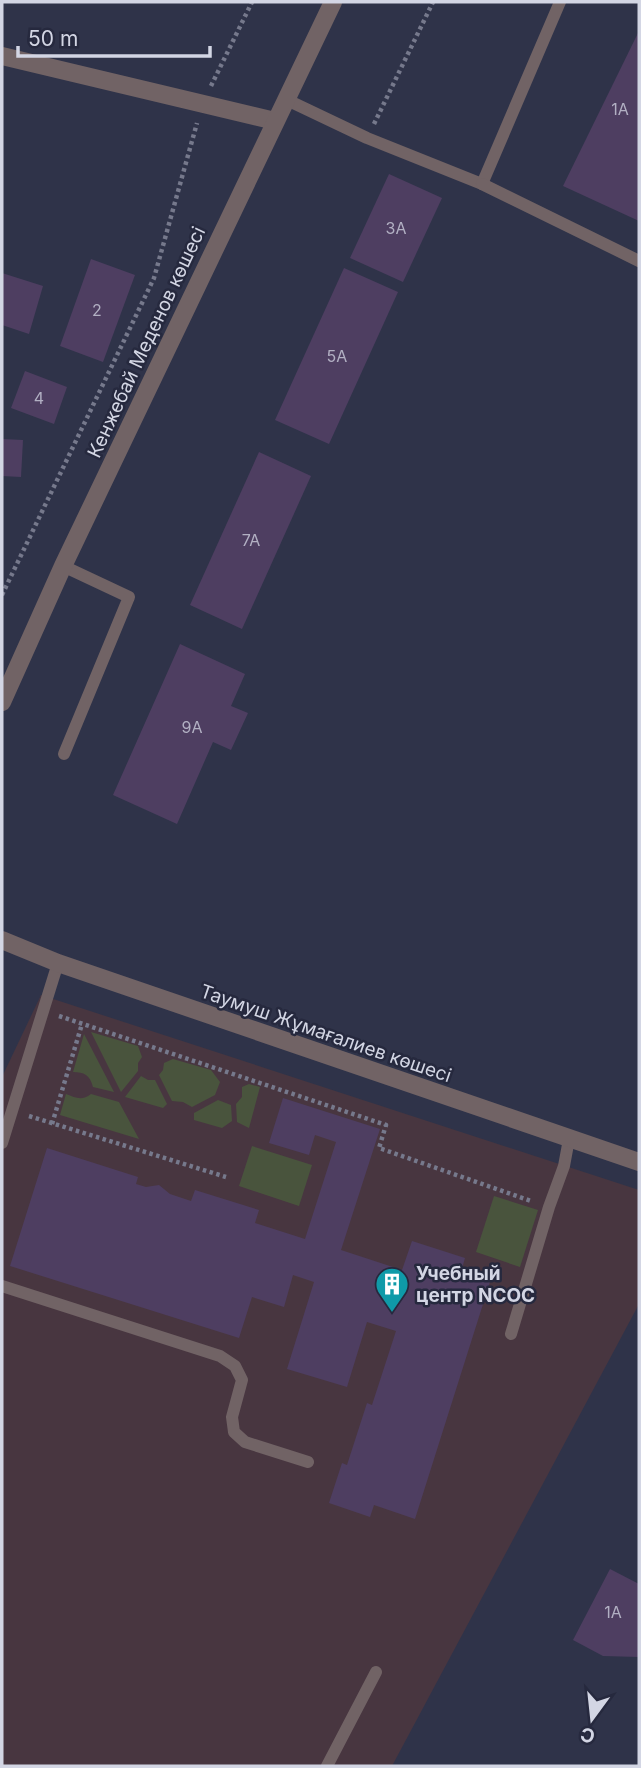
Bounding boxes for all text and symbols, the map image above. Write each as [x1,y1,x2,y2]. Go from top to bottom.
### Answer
scale bar [18,14,210,58]
text: 50 m [28,26,78,51]
house number: 1А [611,99,629,119]
house number: 3А [386,218,406,238]
street label: Кенжебай Меденов көшесі [83,223,210,461]
house number: 2 [92,300,102,320]
house number: 5А [327,346,347,366]
house number: 4 [34,388,44,408]
house number: 7А [242,530,260,550]
house number: 9А [182,717,202,737]
street label: Таумуш Жұмағалиев көшесі [197,980,454,1087]
place label: Учебный центр NCOC [416,1262,535,1307]
building icon: Учебный центр NCOC [373,1265,411,1314]
house number: 1А [604,1602,622,1622]
north arrow [557,1684,627,1754]
text: С [578,1722,597,1748]

